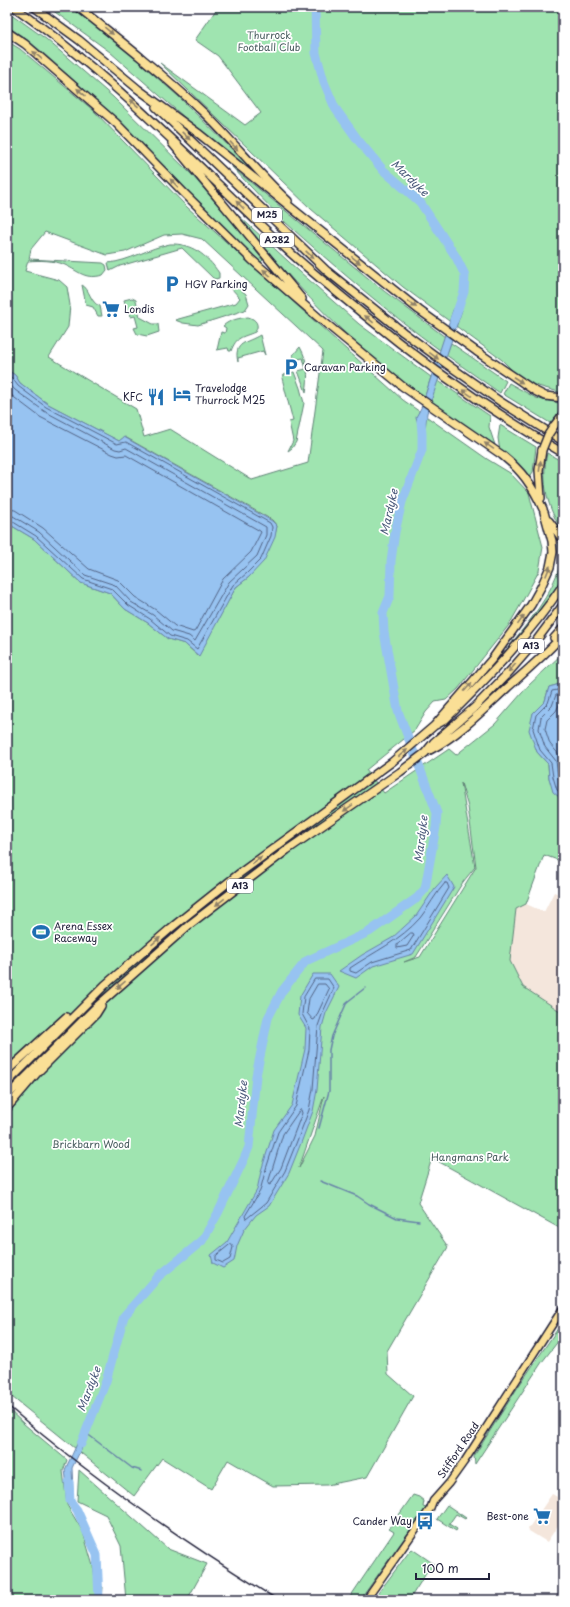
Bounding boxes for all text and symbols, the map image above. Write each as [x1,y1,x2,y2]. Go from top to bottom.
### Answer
one-way arrow [103,27,114,36]
park label: Thurrock Football Club [238,27,300,54]
one-way arrow [32,50,42,59]
one-way arrow [76,88,85,97]
one-way arrow [128,99,139,108]
one-way arrow [181,131,191,141]
one-way arrow [230,141,239,151]
water label: Mardyke [388,155,434,201]
one-way arrow [170,178,179,187]
one-way arrow [235,200,245,210]
road number: M25 [252,208,282,222]
road number: A282 [260,233,294,247]
one-way arrow [305,250,315,260]
one-way arrow [350,255,361,264]
one-way arrow [262,268,272,278]
parking icon: HGV Parking [162,274,182,294]
place label: HGV Parking [185,276,248,291]
supermarket icon: Londis [101,299,121,319]
one-way arrow [407,300,418,309]
place label: Londis [124,301,155,316]
one-way arrow [363,314,374,323]
one-way arrow [429,352,440,360]
parking icon: Caravan Parking [281,357,301,377]
place label: Caravan Parking [304,359,386,374]
one-way arrow [513,376,523,384]
place label: Travelodge Thurrock M25 [195,380,265,407]
hotel icon: Travelodge Thurrock M25 [172,384,192,404]
restaurant icon: KFC [146,387,166,407]
place label: KFC [123,389,143,404]
one-way arrow [462,389,473,397]
one-way arrow [483,442,494,450]
one-way arrow [537,460,543,472]
water label: Mardyke [375,486,402,537]
one-way arrow [546,564,552,576]
one-way arrow [517,615,525,626]
road number: A13 [518,639,544,653]
one-way arrow [507,663,517,673]
one-way arrow [463,683,472,692]
one-way arrow [398,748,409,757]
one-way arrow [343,804,353,812]
water label: Mardyke [409,814,432,863]
one-way arrow [252,856,263,864]
road number: A13 [227,879,253,893]
one-way arrow [215,897,226,906]
place label: Arena Essex Raceway [54,918,112,946]
sports icon: Arena Essex Raceway [31,922,51,942]
one-way arrow [150,937,161,946]
one-way arrow [116,981,126,990]
water label: Mardyke [230,1079,252,1128]
park label: Brickbarn Wood [52,1136,130,1151]
park label: Hangmans Park [431,1149,509,1164]
water label: Mardyke [72,1363,105,1414]
street label: Stifford Road [433,1418,482,1481]
supermarket icon: Best-one [532,1506,552,1526]
place label: Best-one [487,1508,529,1523]
bus stop icon: Cander Way [415,1511,435,1531]
place label: Cander Way [352,1513,412,1528]
scale bar [416,1555,489,1581]
text: 100 m [422,1559,459,1577]

